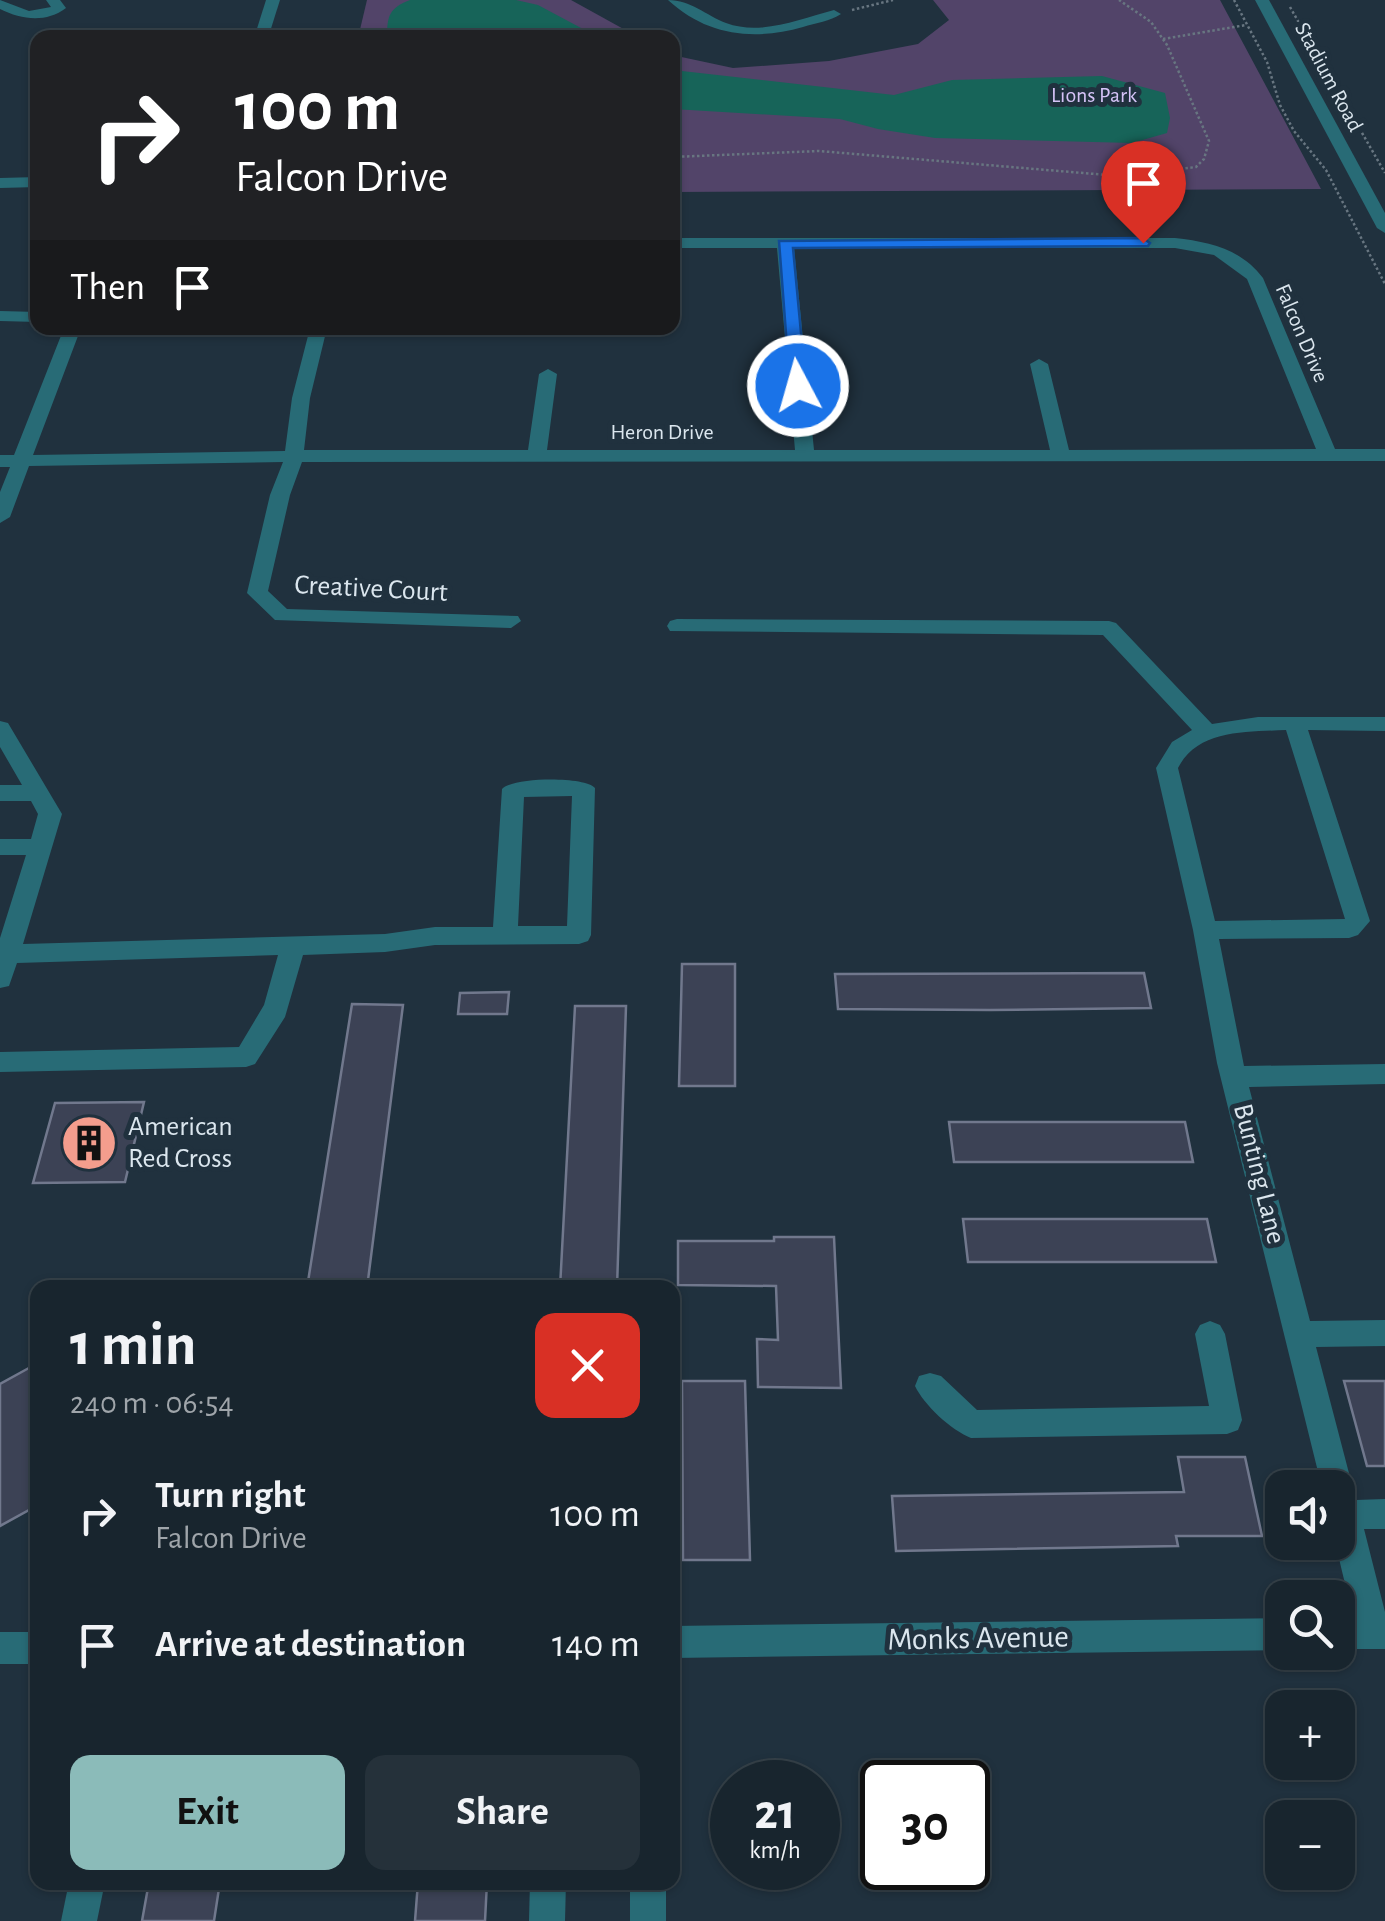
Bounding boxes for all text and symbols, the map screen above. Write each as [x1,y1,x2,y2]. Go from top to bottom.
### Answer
street label: Stadium Road [1291,19,1367,135]
icon: right [70,70,200,200]
text: 100 m [235,73,400,143]
park label: Lions Park [1051,84,1137,106]
pin [1101,141,1186,244]
text: Falcon Drive [235,155,448,200]
icon: arrive [1116,156,1171,211]
icon: arrive [165,260,220,315]
text: Then [70,269,145,307]
street label: Falcon Drive [1271,281,1333,385]
position arrow [746,334,850,438]
street label: Heron Drive [610,421,714,443]
street label: Creative Court [294,571,448,607]
street label: Bunting Lane [1228,1101,1290,1247]
building icon: American Red Cross [59,1113,119,1173]
place label: American Red Cross [128,1113,233,1173]
button: close [535,1313,640,1418]
text: 1 min [70,1316,196,1376]
text: 240 m · 06:54 [70,1387,234,1419]
map controls [1265,1470,1355,1890]
button: sound [1265,1470,1355,1560]
text: Turn right [155,1477,305,1515]
icon: right [70,1488,125,1543]
text: 100 m [550,1496,640,1534]
text: Falcon Drive [155,1522,307,1554]
button: search [1265,1580,1355,1670]
icon: arrive [70,1618,125,1673]
street label: Monks Avenue [887,1620,1069,1656]
text: Arrive at destination [155,1626,466,1664]
text: 140 m [552,1626,640,1664]
button: + [1265,1690,1355,1780]
button: Exit [70,1755,345,1870]
button: Share [365,1755,640,1870]
speed limit sign: 30 [860,1760,990,1890]
text: 21 [754,1788,796,1838]
button: − [1265,1800,1355,1890]
text: km/h [749,1838,801,1863]

